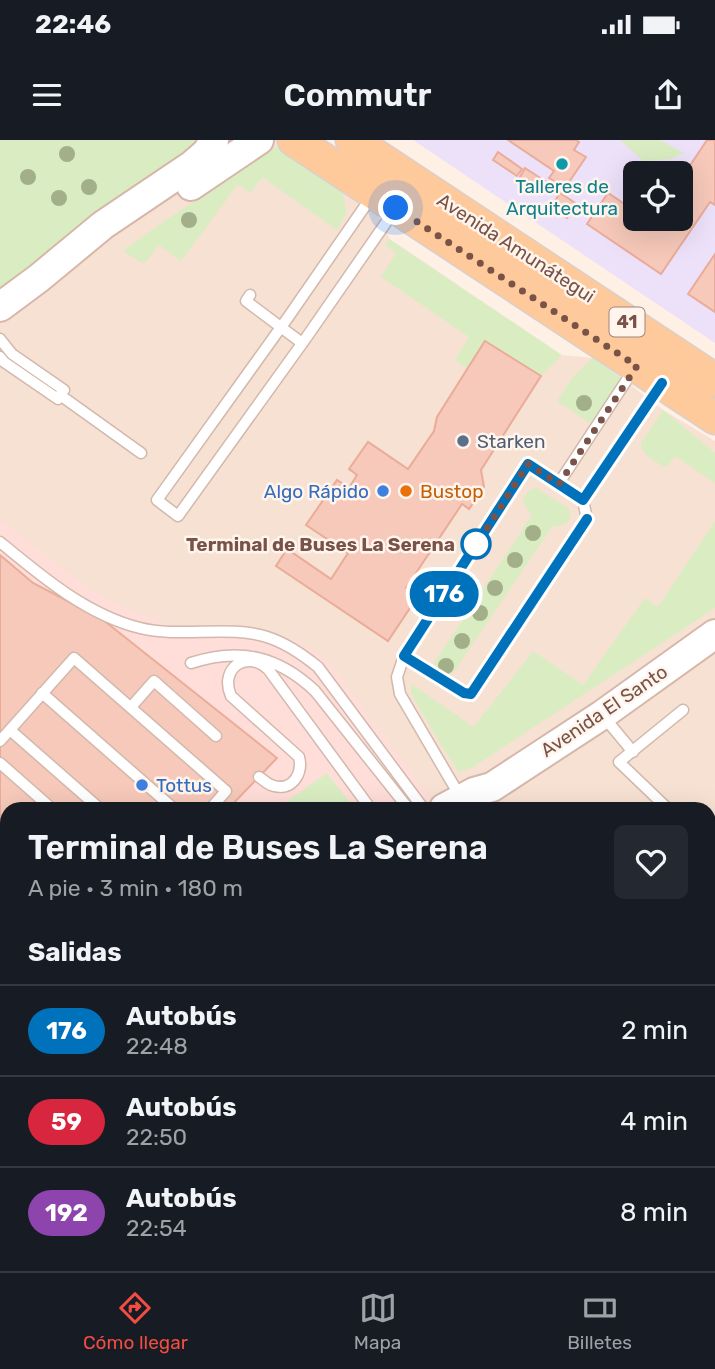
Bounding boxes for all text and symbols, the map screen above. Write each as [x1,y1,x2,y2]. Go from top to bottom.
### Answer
text: 22:46 [35,9,111,40]
icon: menu [28,76,66,114]
text: Commutr [283,76,432,114]
icon: share [649,76,687,114]
marker: Talleres de Arquitectura [554,156,570,172]
map controls [623,161,693,231]
button: locate [623,161,693,231]
place label: Talleres de Arquitectura [506,175,618,220]
street label: Avenida Amunátegui [433,188,599,308]
your location [378,190,413,225]
road number: 41 [610,308,644,336]
place label: Starken [477,430,545,453]
marker: Starken [455,433,471,449]
place label: Algo Rápido [264,480,369,503]
place label: Bustop [420,480,483,503]
marker: Algo Rápido [375,483,391,499]
marker: Bustop [398,483,414,499]
marker: Terminal de Buses La Serena [461,529,491,559]
place label: Terminal de Buses La Serena [186,533,455,556]
line badge: 176 [404,571,484,617]
text: 176 [424,580,464,608]
street label: Avenida El Santo [536,660,672,762]
place label: Tottus [156,774,212,797]
marker: Tottus [134,777,150,793]
button: heart [614,825,688,899]
text: Terminal de Buses La Serena [28,828,488,867]
text: A pie · 3 min · 180 m [28,874,243,902]
text: Salidas [28,937,122,968]
text: Autobús [126,1001,237,1032]
text: 2 min [621,1015,688,1046]
text: 176 [46,1017,87,1045]
text: 22:48 [126,1032,188,1060]
text: Autobús [126,1092,237,1123]
text: 4 min [620,1106,688,1137]
text: 59 [51,1108,82,1136]
text: 22:50 [126,1123,187,1151]
text: Autobús [126,1183,237,1214]
text: 8 min [620,1197,688,1228]
text: 192 [45,1199,88,1227]
text: 22:54 [126,1214,187,1242]
tab: Cómo llegar [83,1289,188,1354]
tab: Mapa [354,1289,401,1354]
tab: Billetes [567,1289,632,1354]

